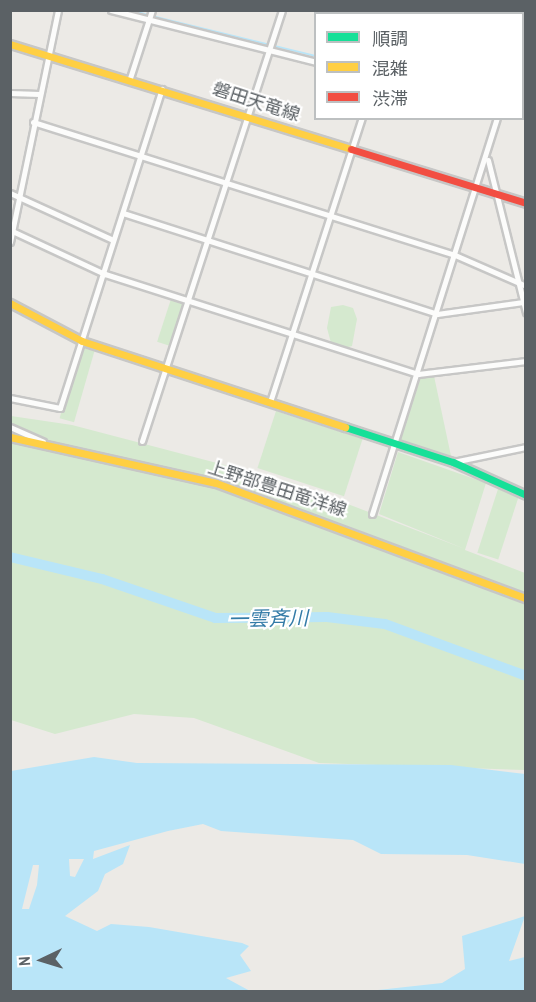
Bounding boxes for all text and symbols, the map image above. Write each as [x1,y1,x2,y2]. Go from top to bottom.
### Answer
legend [314,12,524,120]
text: 順調 [372,26,408,51]
text: 混雑 [372,56,408,81]
street label: 磐田天竜線 [210,78,302,126]
text: 渋滞 [372,86,408,111]
street label: 上野部豊田竜洋線 [205,456,349,522]
water label: 一雲斉川 [228,605,308,631]
north arrow [12,930,72,990]
text: N [13,956,35,967]

